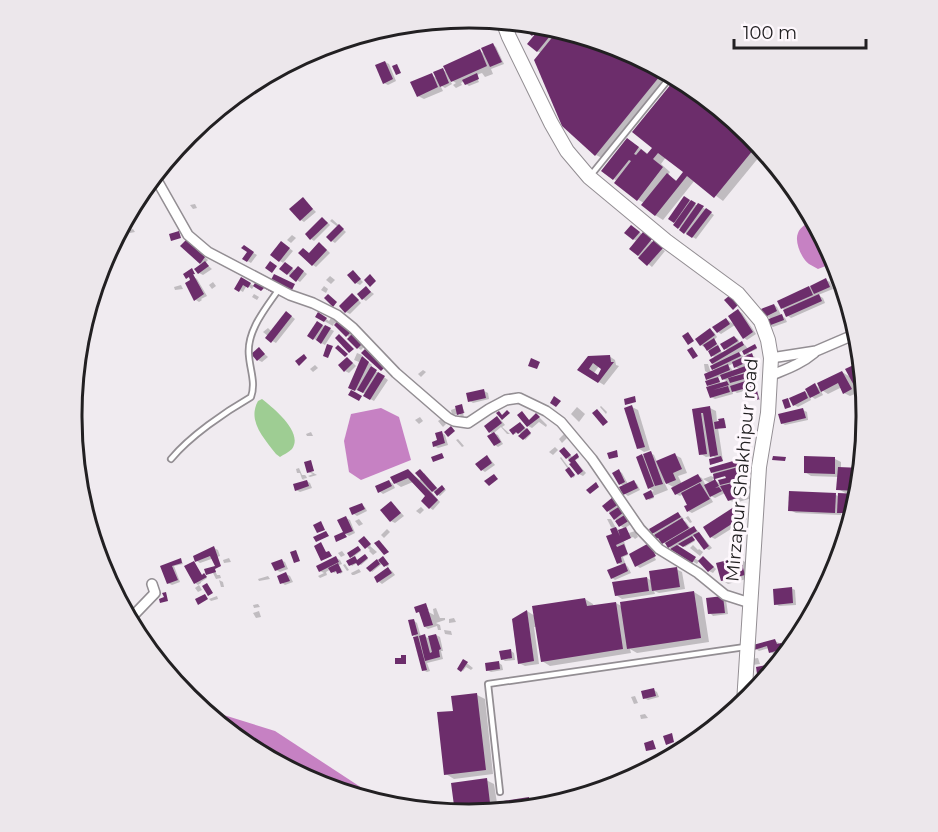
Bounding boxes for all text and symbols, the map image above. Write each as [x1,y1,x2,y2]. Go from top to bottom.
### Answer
scale bar [734,12,866,50]
text: 100 m [743,22,797,44]
street label: Mirzapur Shakhipur road [721,357,763,583]

